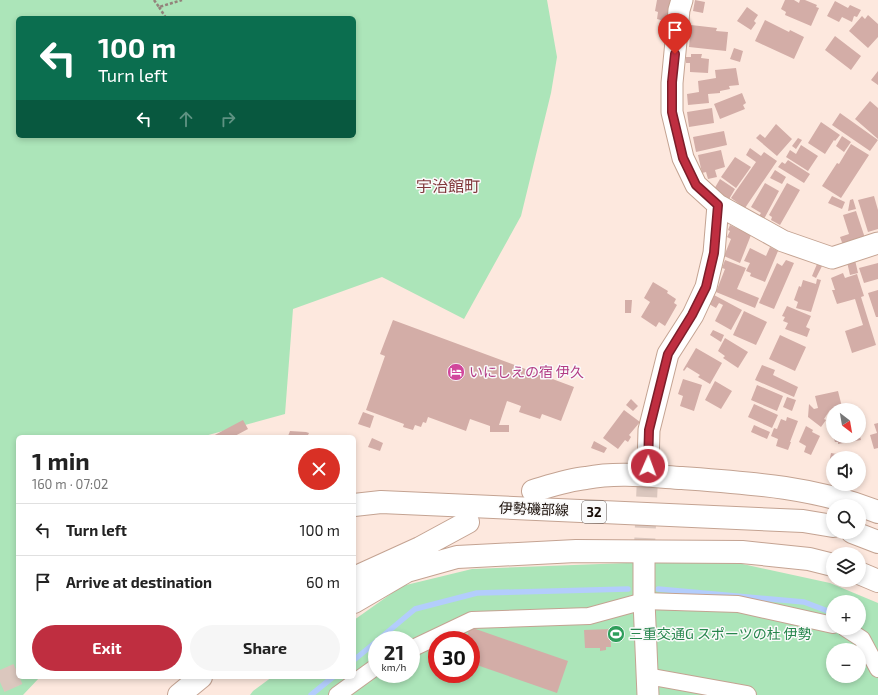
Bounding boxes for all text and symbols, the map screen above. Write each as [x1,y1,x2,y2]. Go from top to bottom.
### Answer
pin [658,13,692,54]
icon: arrive [664,19,686,41]
text: 100 m [98,30,176,64]
icon: left [32,32,84,84]
text: Turn left [98,64,168,86]
icon: left [133,108,155,130]
icon: ahead [175,108,197,130]
icon: right [217,108,239,130]
district label: 宇治館町 [416,176,480,195]
hotel icon: いにしえの宿 伊久 [446,362,466,382]
place label: いにしえの宿 伊久 [469,363,584,380]
north arrow [826,403,866,443]
map controls [826,403,866,683]
position arrow [627,445,669,487]
text: 1 min [32,446,90,475]
button: close [298,448,340,490]
button: sound [826,451,866,491]
text: 160 m · 07:02 [32,476,108,492]
street label: 伊勢磯部線 [499,499,569,518]
button: search [826,499,866,539]
road number: 32 [582,501,606,523]
icon: left [32,519,54,541]
text: Turn left [66,521,127,539]
text: 100 m [299,521,340,539]
button: layers [826,547,866,587]
icon: arrive [32,571,54,593]
text: Arrive at destination [66,573,212,591]
text: 60 m [306,573,340,591]
button: + [826,595,866,635]
sports icon: 三重交通G スポーツの杜 伊勢 [606,624,626,644]
button: Exit [32,625,182,671]
button: Share [190,625,340,671]
place label: 三重交通G スポーツの杜 伊勢 [629,625,812,642]
speed limit sign: 30 [428,631,480,683]
text: 21 [384,640,404,664]
button: − [826,643,866,683]
text: km/h [382,661,406,673]

